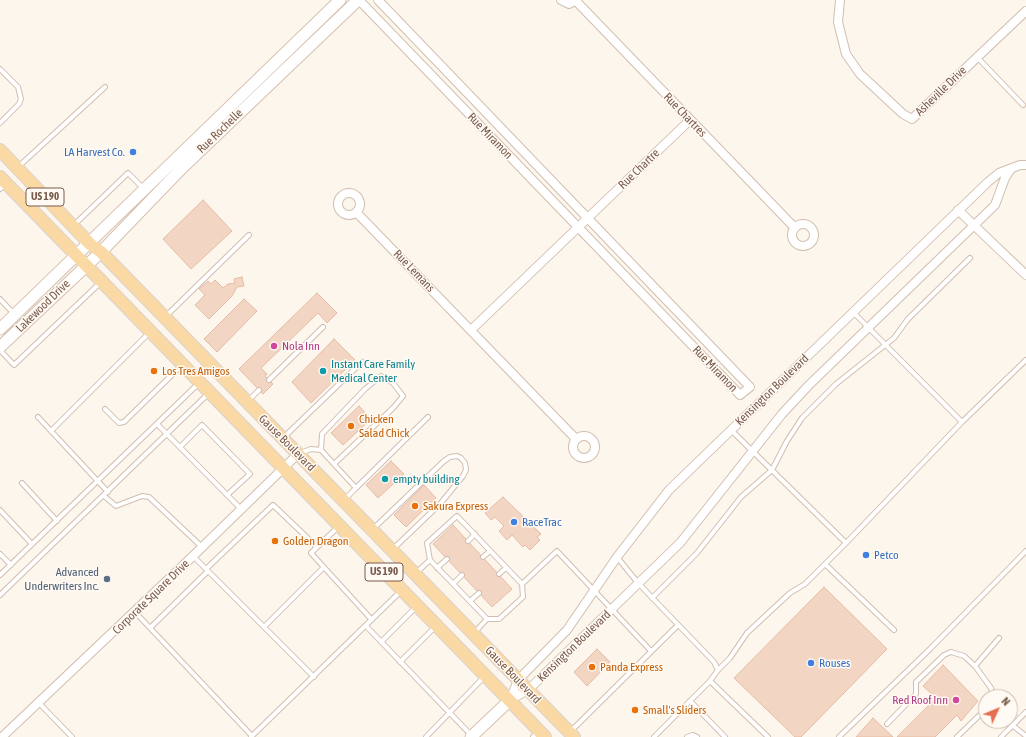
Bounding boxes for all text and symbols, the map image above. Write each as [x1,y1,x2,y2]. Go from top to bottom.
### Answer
street label: Asheville Drive [912,63,970,119]
street label: Rue Chartres [660,90,710,140]
street label: Rue Rochelle [194,106,246,156]
street label: Rue Miramon [464,110,516,162]
place label: LA Harvest Co. [64,145,125,159]
street label: Rue Chartre [615,146,663,192]
marker: LA Harvest Co. [128,147,138,157]
road number: US 190 [26,188,64,206]
street label: Rue Lemans [390,247,438,295]
street label: Lakewood Drive [13,277,73,335]
place label: Nola Inn [282,339,320,353]
marker: Nola Inn [269,341,279,351]
street label: Rue Miramon [689,343,741,395]
street label: Kensington Boulevard [732,351,812,429]
place label: Instant Care Family Medical Center [331,357,415,385]
place label: Los Tres Amigos [162,364,230,378]
marker: Los Tres Amigos [149,366,159,376]
marker: Instant Care Family Medical Center [318,366,328,376]
street label: Gause Boulevard [256,412,318,474]
place label: Chicken Salad Chick [359,412,409,440]
marker: Chicken Salad Chick [346,421,356,431]
place label: empty building [393,472,460,486]
marker: empty building [380,474,390,484]
place label: Sakura Express [423,499,488,513]
marker: Sakura Express [410,501,420,511]
place label: RaceTrac [522,515,561,529]
marker: RaceTrac [509,517,519,527]
place label: Golden Dragon [283,534,349,548]
marker: Golden Dragon [270,536,280,546]
place label: Petco [874,548,899,562]
marker: Petco [861,550,871,560]
street label: Corporate Square Drive [110,557,192,637]
road number: US 190 [365,563,403,581]
place label: Advanced Underwriters Inc. [24,565,99,593]
marker: Advanced Underwriters Inc. [102,574,112,584]
street label: Kensington Boulevard [534,607,614,685]
street label: Gause Boulevard [482,643,544,707]
place label: Rouses [819,656,850,670]
marker: Rouses [806,658,816,668]
place label: Panda Express [600,660,663,674]
marker: Panda Express [587,662,597,672]
north arrow [978,689,1018,729]
place label: Red Roof Inn [892,693,948,707]
marker: Red Roof Inn [951,695,961,705]
text: N [999,695,1012,708]
place label: Small's Sliders [643,703,706,717]
marker: Small's Sliders [630,705,640,715]

